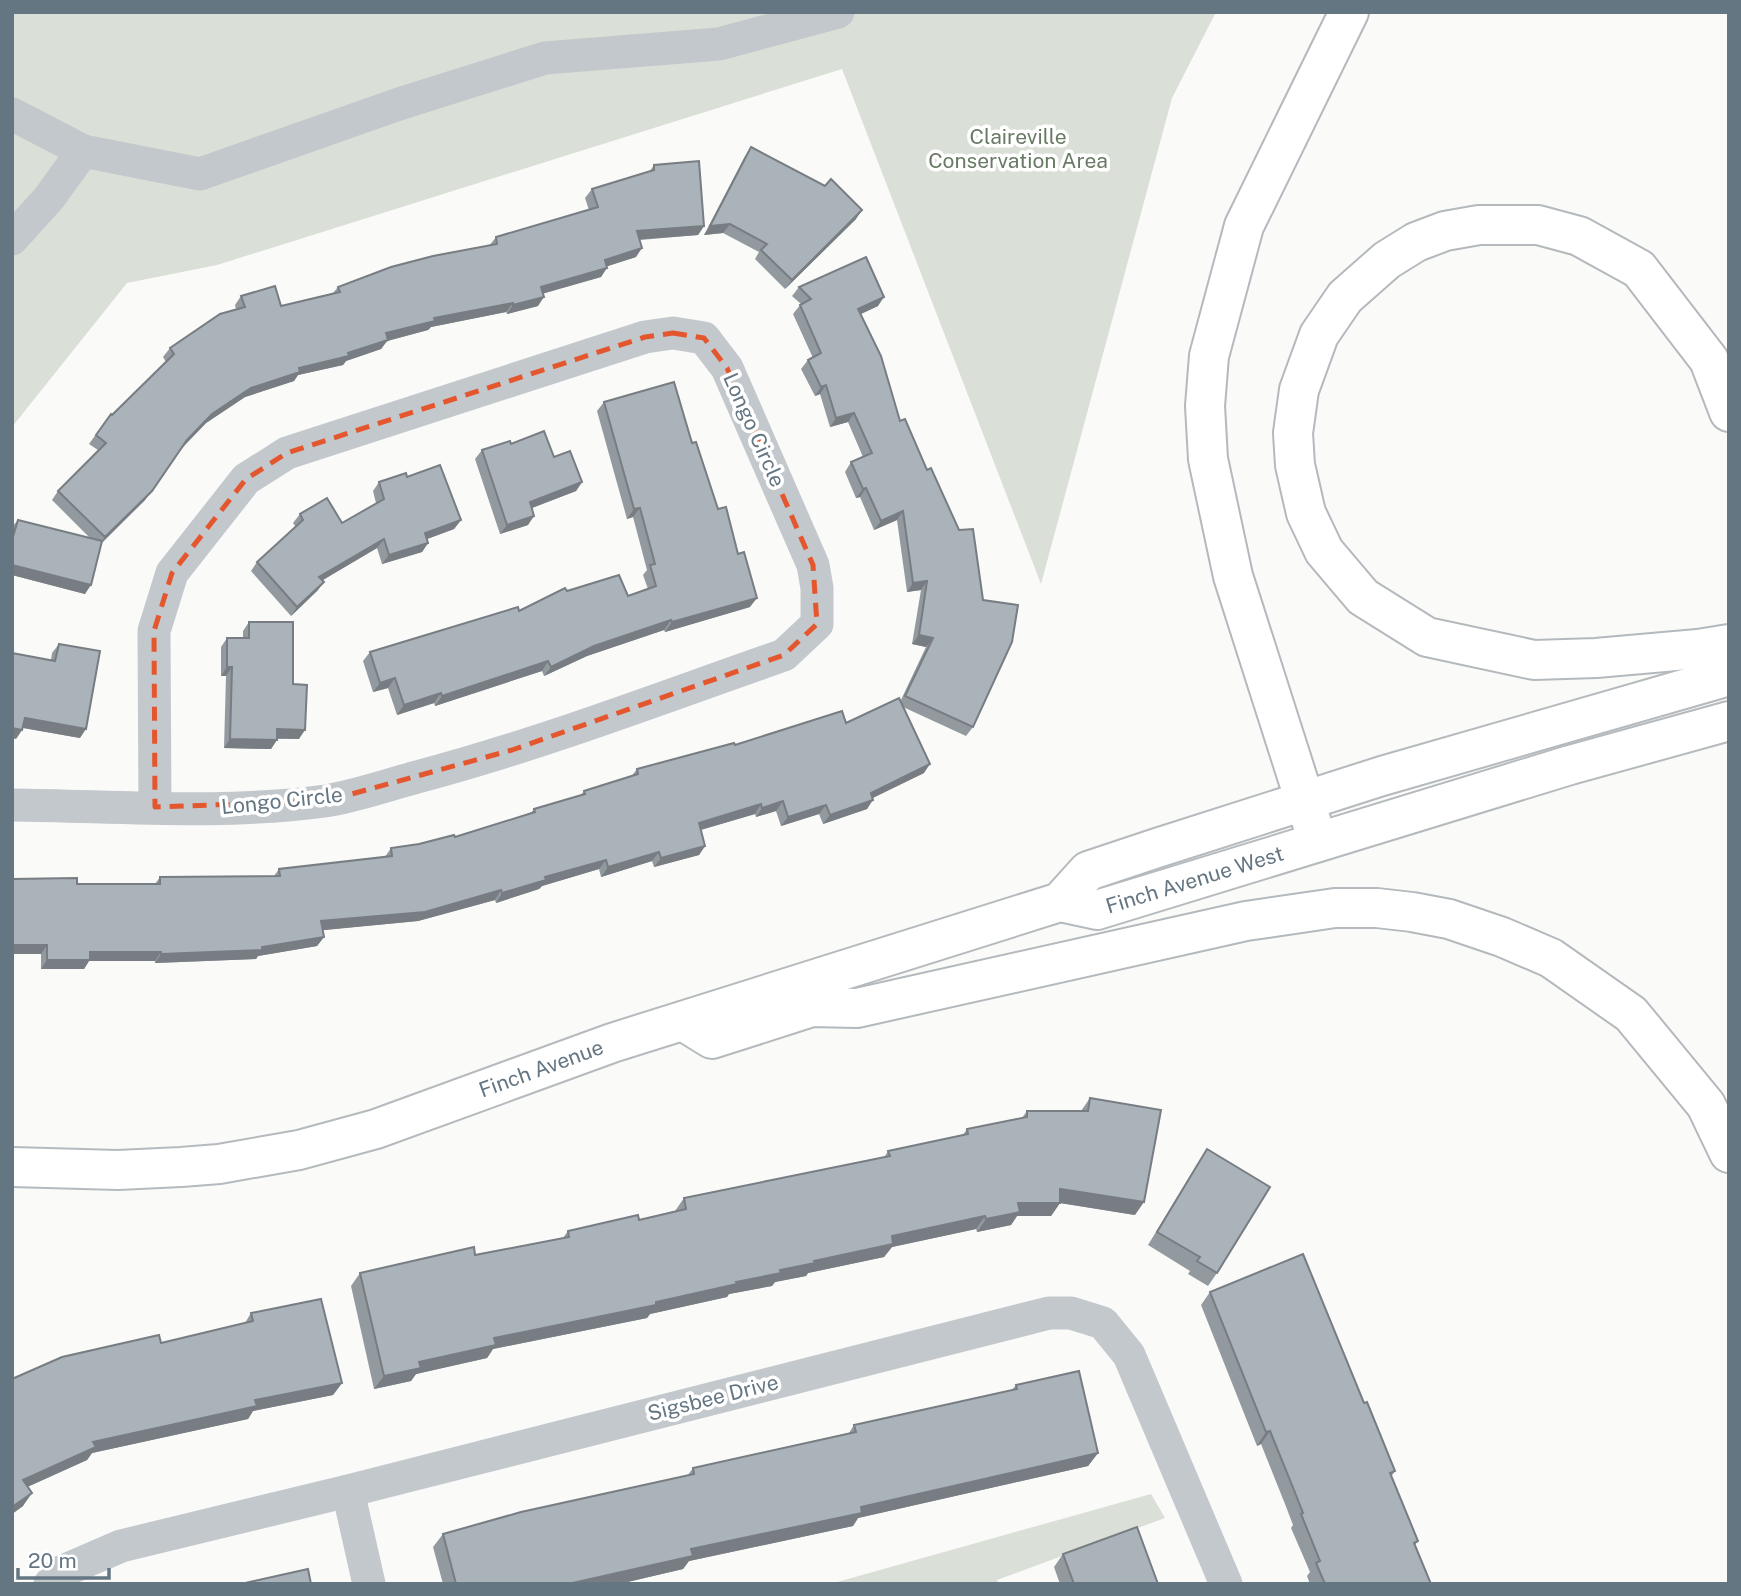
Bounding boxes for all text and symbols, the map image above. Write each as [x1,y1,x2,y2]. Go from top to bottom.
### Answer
park label: Claireville Conservation Area [928,124,1108,173]
street label: Longo Circle [718,369,791,491]
street label: Longo Circle [220,782,344,819]
street label: Finch Avenue West [1103,841,1286,919]
street label: Finch Avenue [475,1034,607,1102]
street label: Sigsbee Drive [645,1369,781,1426]
scale bar [18,1536,108,1580]
text: 20 m [28,1548,77,1573]

